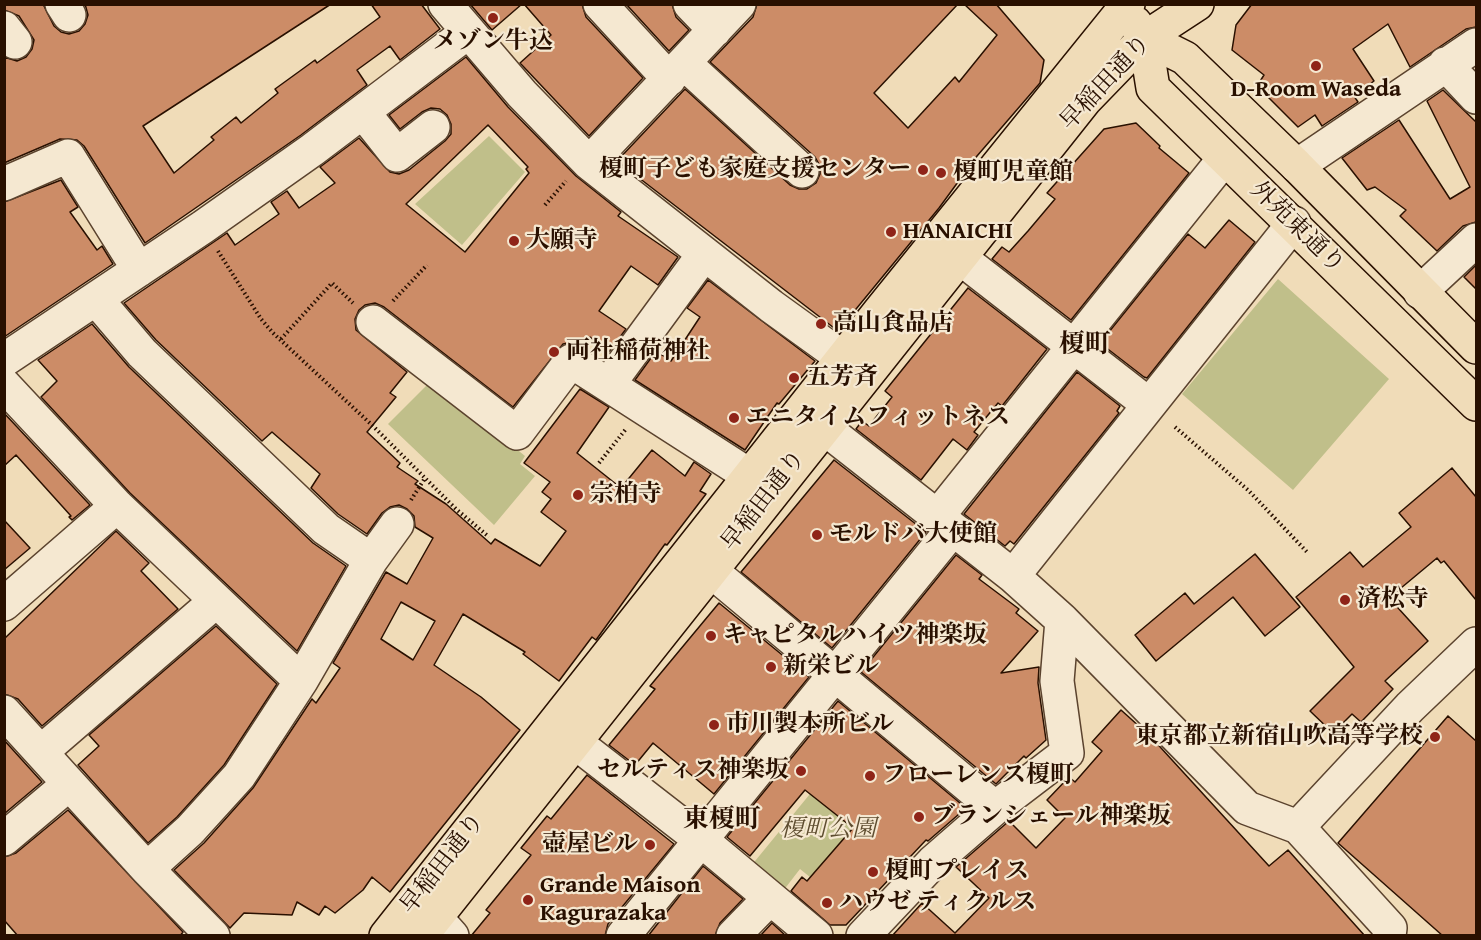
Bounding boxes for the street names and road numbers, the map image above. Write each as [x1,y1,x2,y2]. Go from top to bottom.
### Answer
street label: 早稲田通り [1055,29,1157,137]
street label: 外苑東通り [1244,176,1350,280]
street label: 早稲田通り [716,445,812,557]
street label: 早稲田通り [395,808,491,920]

